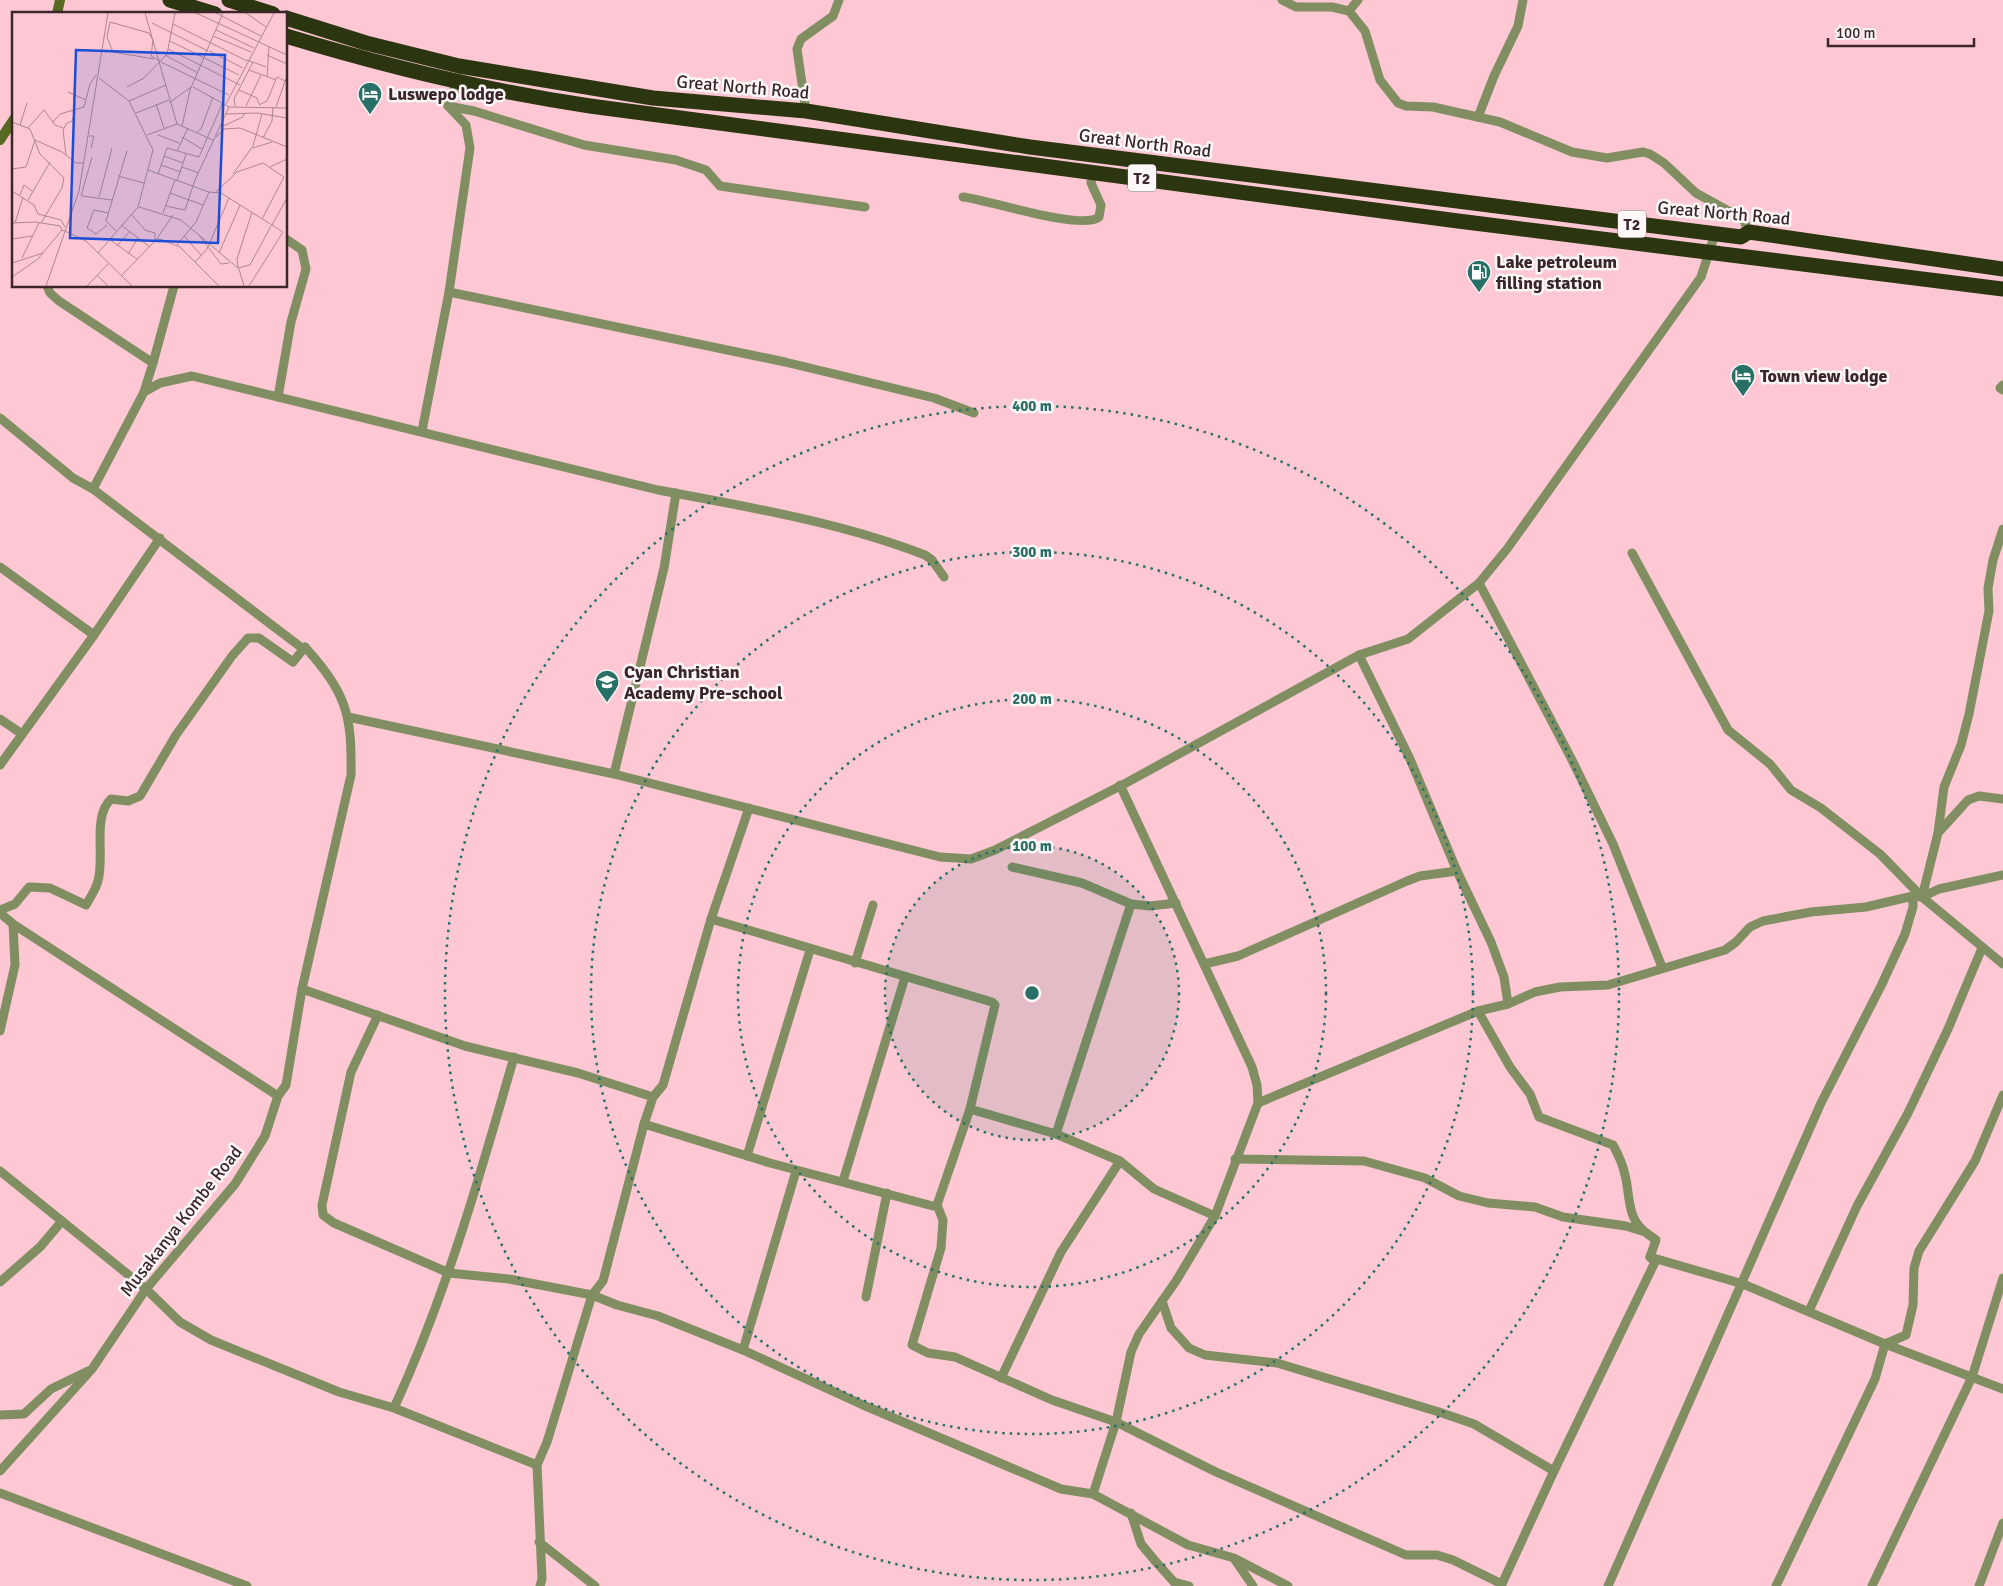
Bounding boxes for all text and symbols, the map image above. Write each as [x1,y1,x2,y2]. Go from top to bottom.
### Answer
inset map [12,12,288,288]
scale bar [1828,15,1974,47]
text: 100 m [1836,24,1876,42]
street label: Great North Road [676,70,810,104]
hotel icon: Luswepo lodge [357,81,383,115]
place label: Luswepo lodge [388,83,504,105]
street label: Great North Road [1078,124,1212,162]
road number: T2 [1128,164,1156,192]
street label: Great North Road [1657,196,1791,230]
road number: T2 [1618,210,1646,238]
place label: Lake petroleum filling station [1495,251,1617,294]
fuel station icon: Lake petroleum filling station [1466,259,1492,293]
hotel icon: Town view lodge [1730,363,1756,397]
place label: Town view lodge [1760,365,1888,387]
text: 400 m [1012,397,1052,415]
text: 300 m [1012,543,1052,561]
place label: Cyan Christian Academy Pre-school [624,661,783,704]
school or university icon: Cyan Christian Academy Pre-school [594,669,620,703]
text: 200 m [1012,690,1052,708]
text: 100 m [1012,837,1052,855]
centre of rings [1023,984,1041,1002]
street label: Musakanya Kombe Road [115,1141,247,1301]

